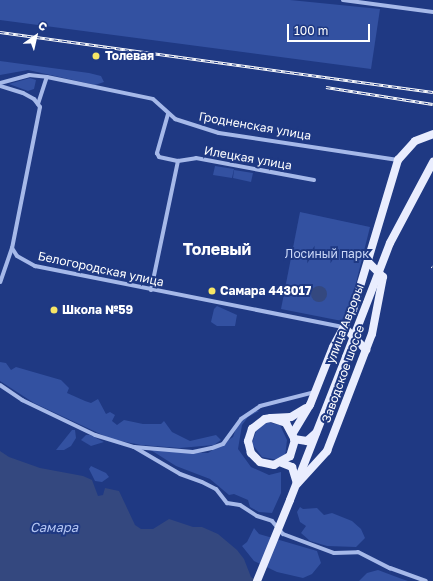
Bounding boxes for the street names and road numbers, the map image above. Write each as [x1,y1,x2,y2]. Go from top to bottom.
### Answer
street label: Гродненская улица [198,109,312,143]
street label: Илецкая улица [203,143,293,173]
street label: Белогородская улица [37,249,165,289]
street label: улица Авроры [323,282,367,366]
street label: Заводское шоссе [319,323,367,425]

